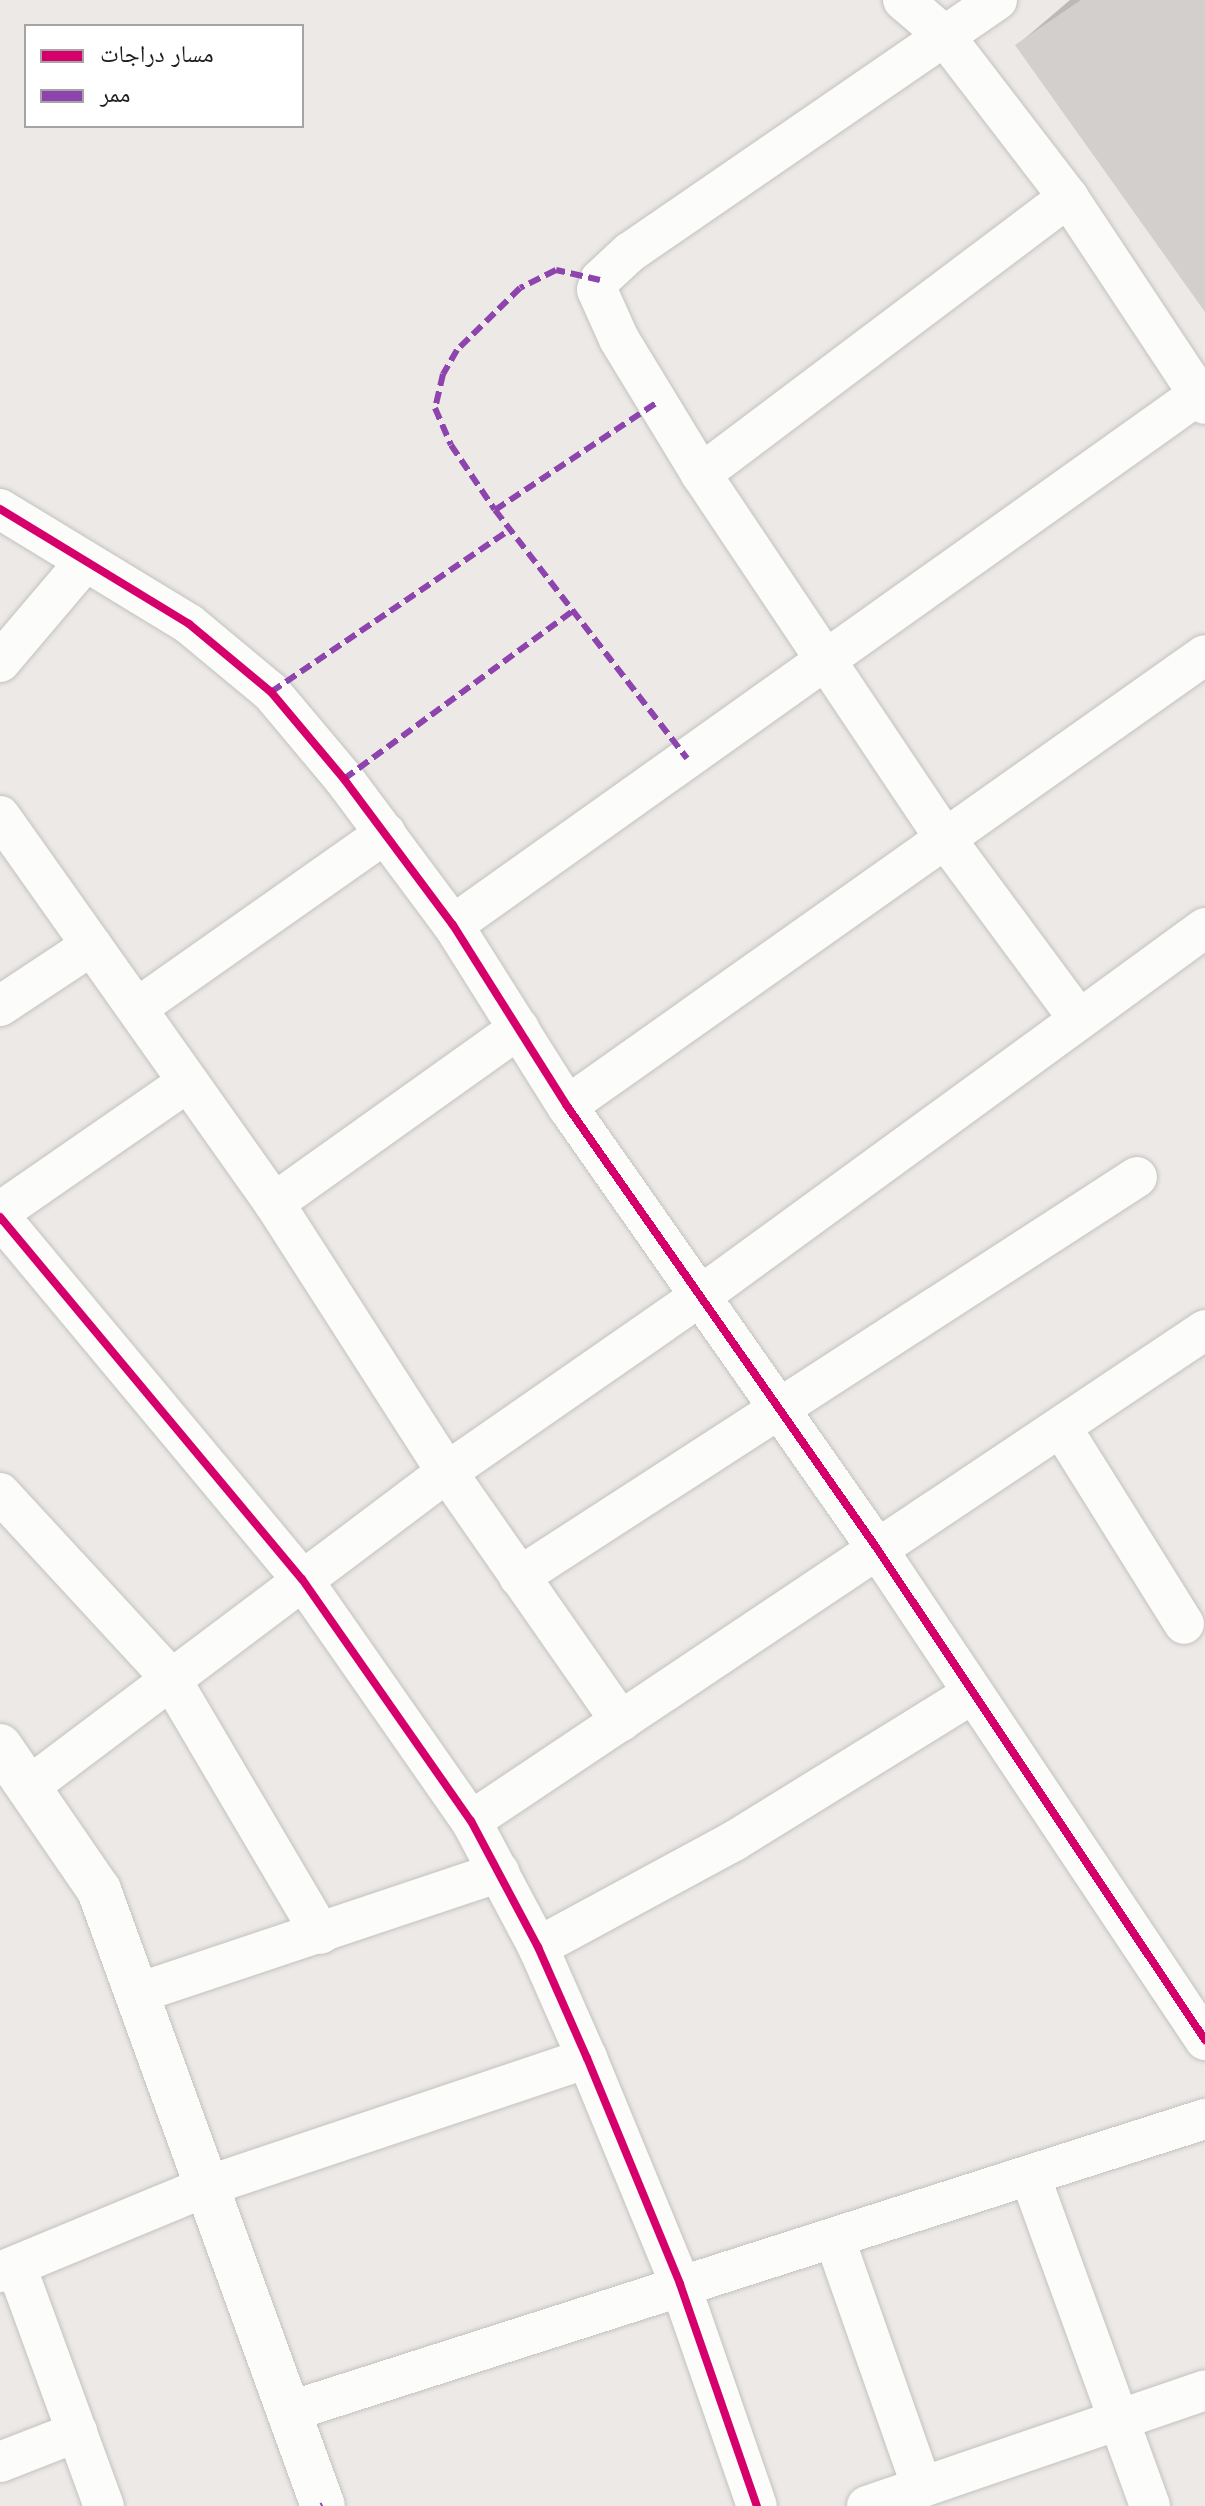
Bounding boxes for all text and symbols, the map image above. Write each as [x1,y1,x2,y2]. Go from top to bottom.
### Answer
legend [24,24,304,128]
text: مسار دراجات [100,39,214,68]
text: ممر [100,79,131,108]

